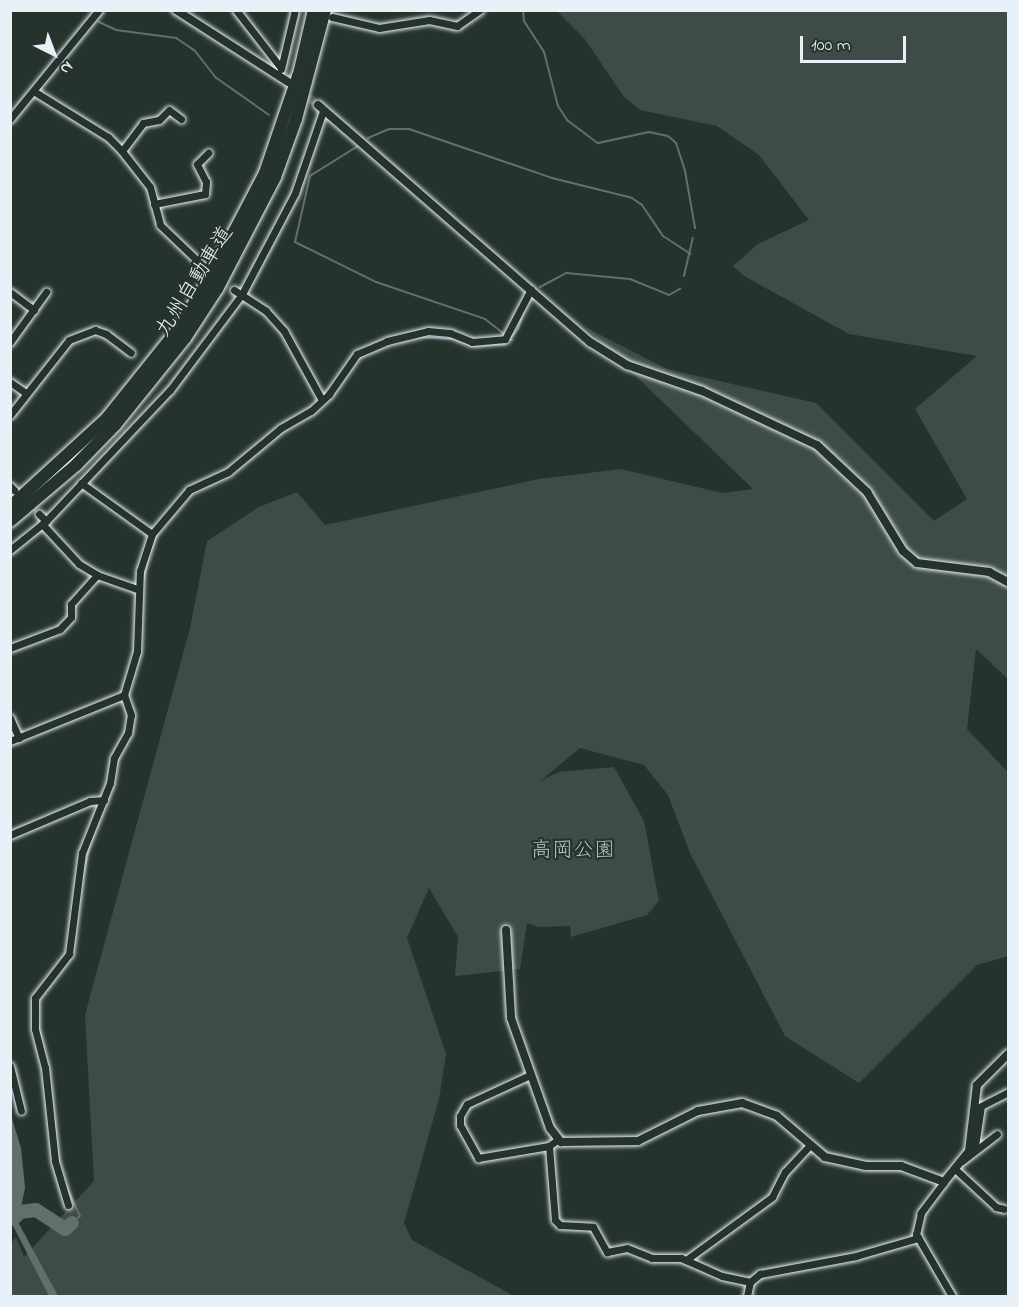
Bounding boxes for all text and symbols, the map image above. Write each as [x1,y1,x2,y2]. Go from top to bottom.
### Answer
north arrow [24,24,84,84]
scale bar [803,24,910,62]
text: 100 m [811,33,851,59]
text: N [54,55,78,80]
street label: 九州自動車道 [151,222,239,342]
park label: 高岡公園 [531,838,615,864]

